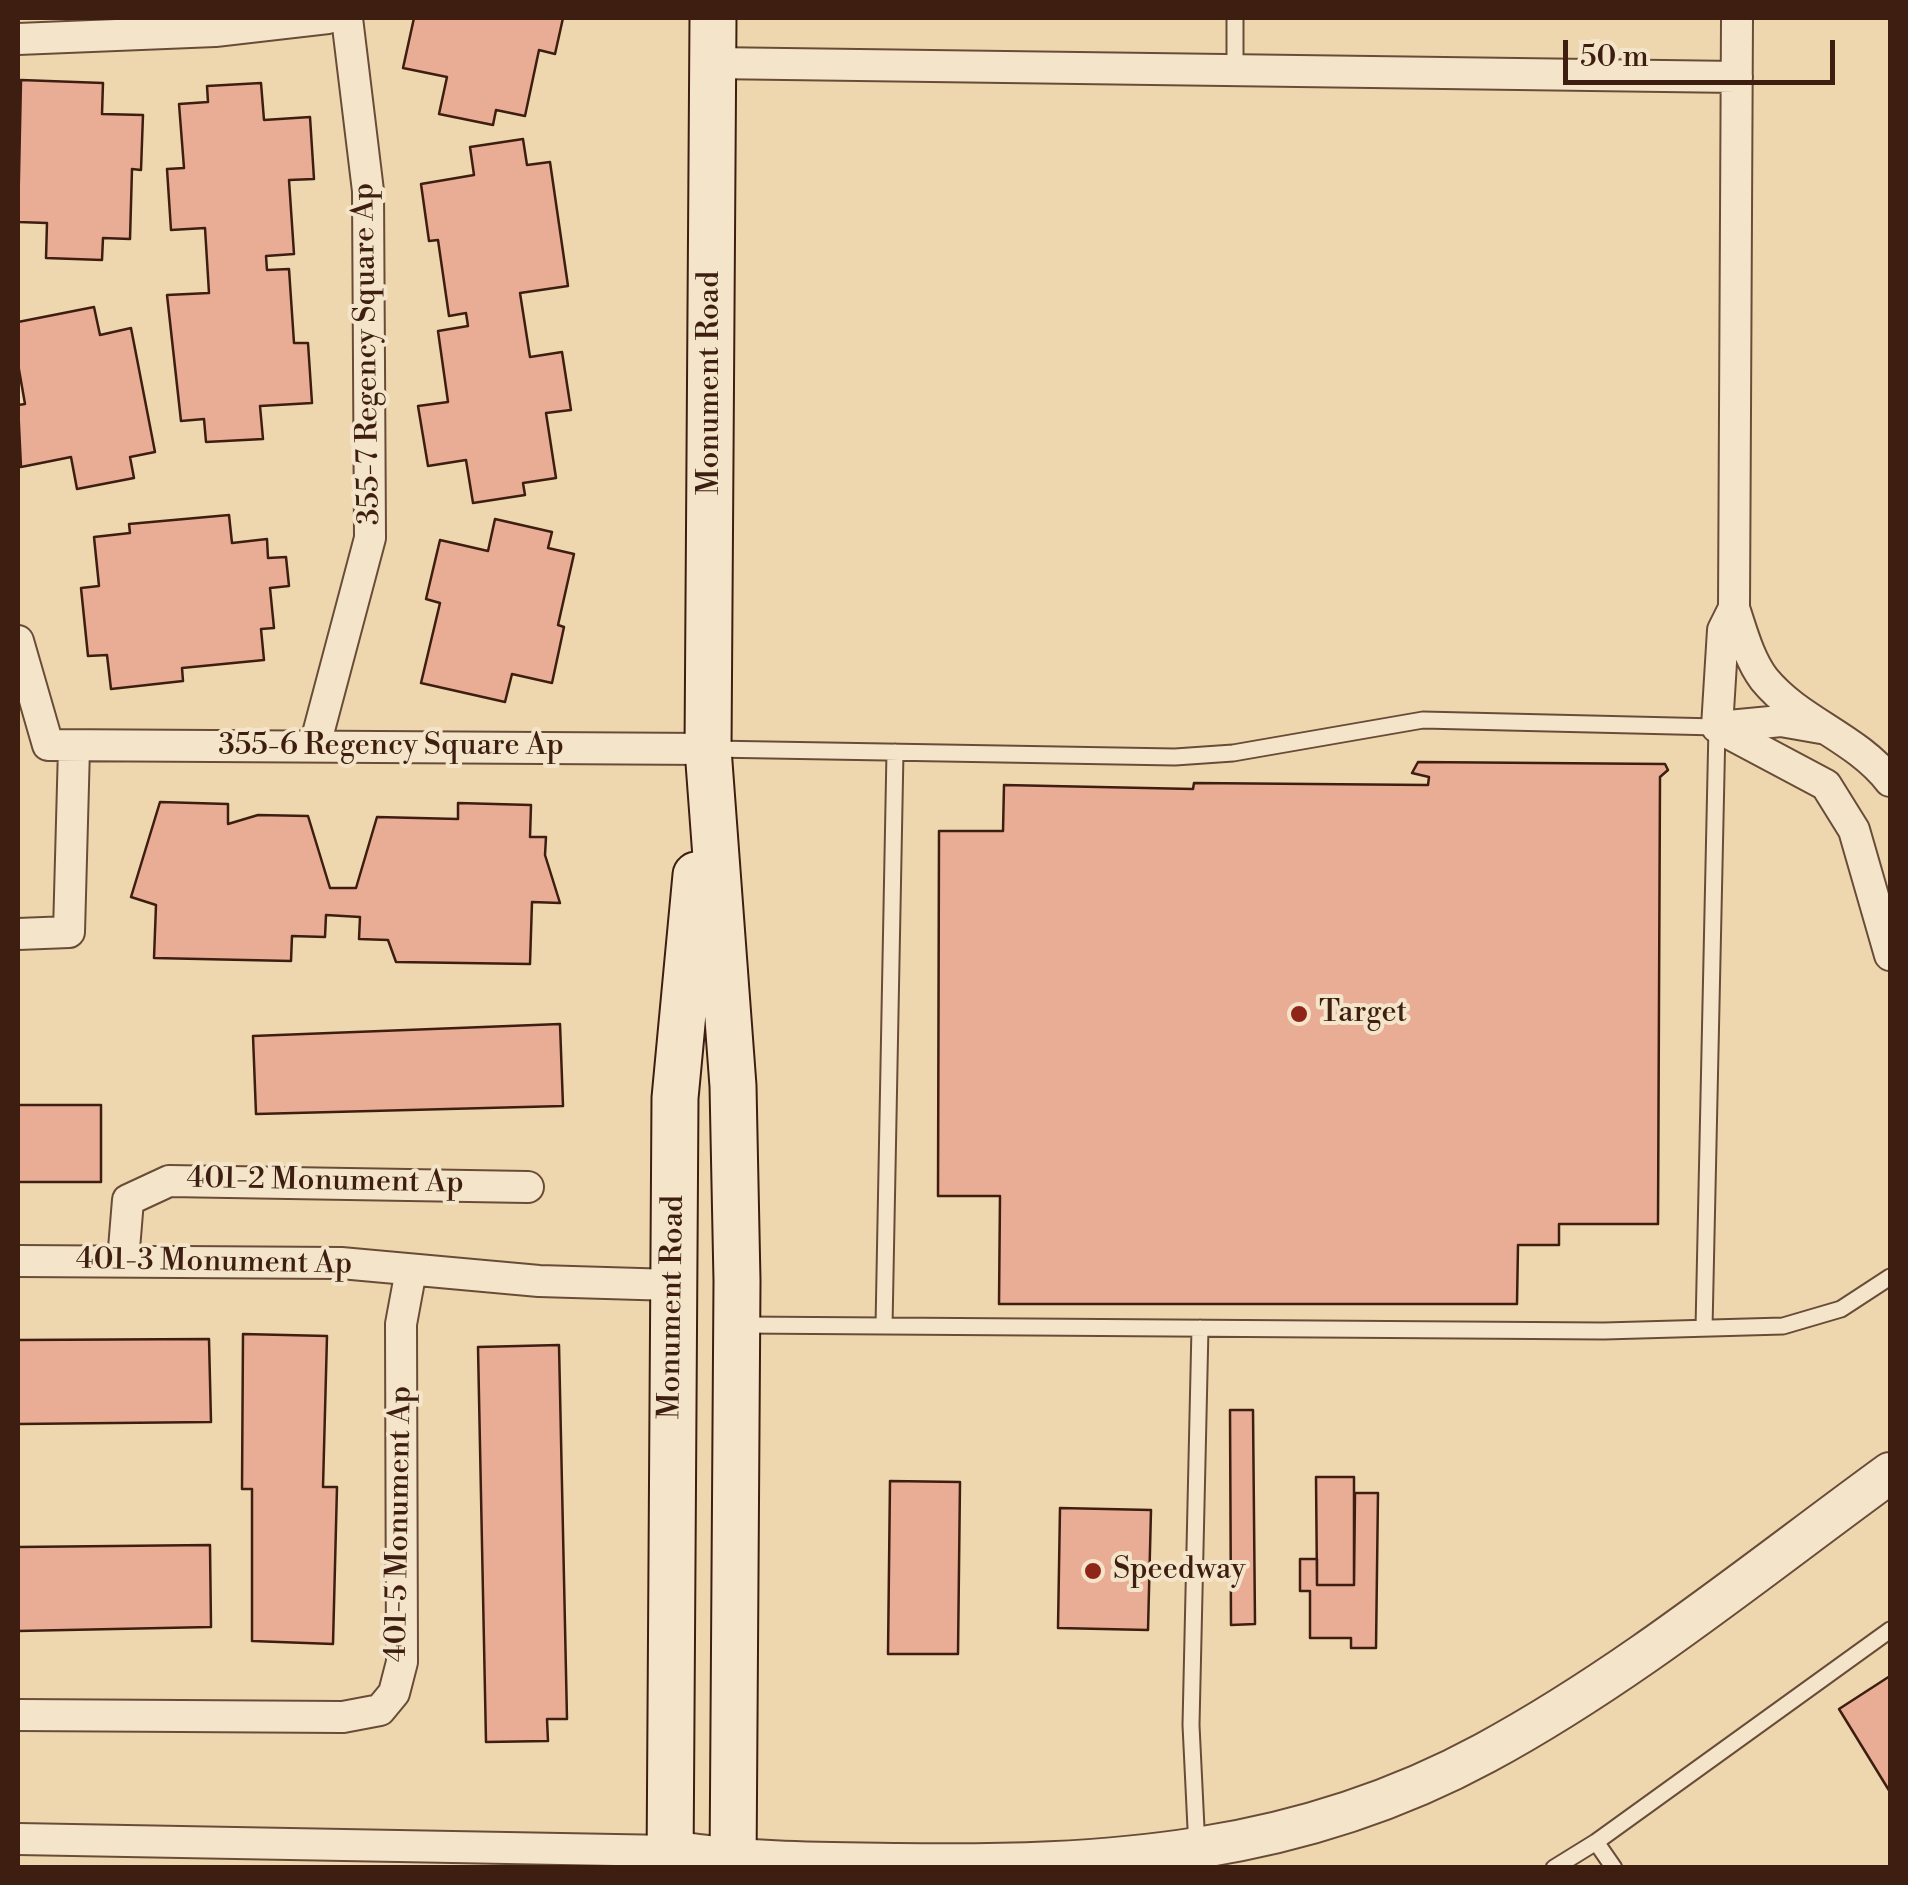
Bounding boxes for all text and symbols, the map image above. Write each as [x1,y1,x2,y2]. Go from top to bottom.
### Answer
scale bar [1568,20,1840,82]
text: 50 m [1580,38,1649,76]
street label: 355-7 Regency Square Ap [347,182,389,526]
street label: Monument Road [693,271,729,495]
street label: 355-6 Regency Square Ap [218,729,564,765]
place label: Target [1319,996,1407,1032]
marker: Target [1288,1003,1310,1025]
street label: 401-2 Monument Ap [186,1162,464,1202]
street label: Monument Road [653,1195,693,1419]
street label: 401-3 Monument Ap [75,1243,353,1283]
street label: 401-5 Monument Ap [380,1385,420,1663]
place label: Speedway [1113,1553,1246,1589]
marker: Speedway [1082,1560,1104,1582]

